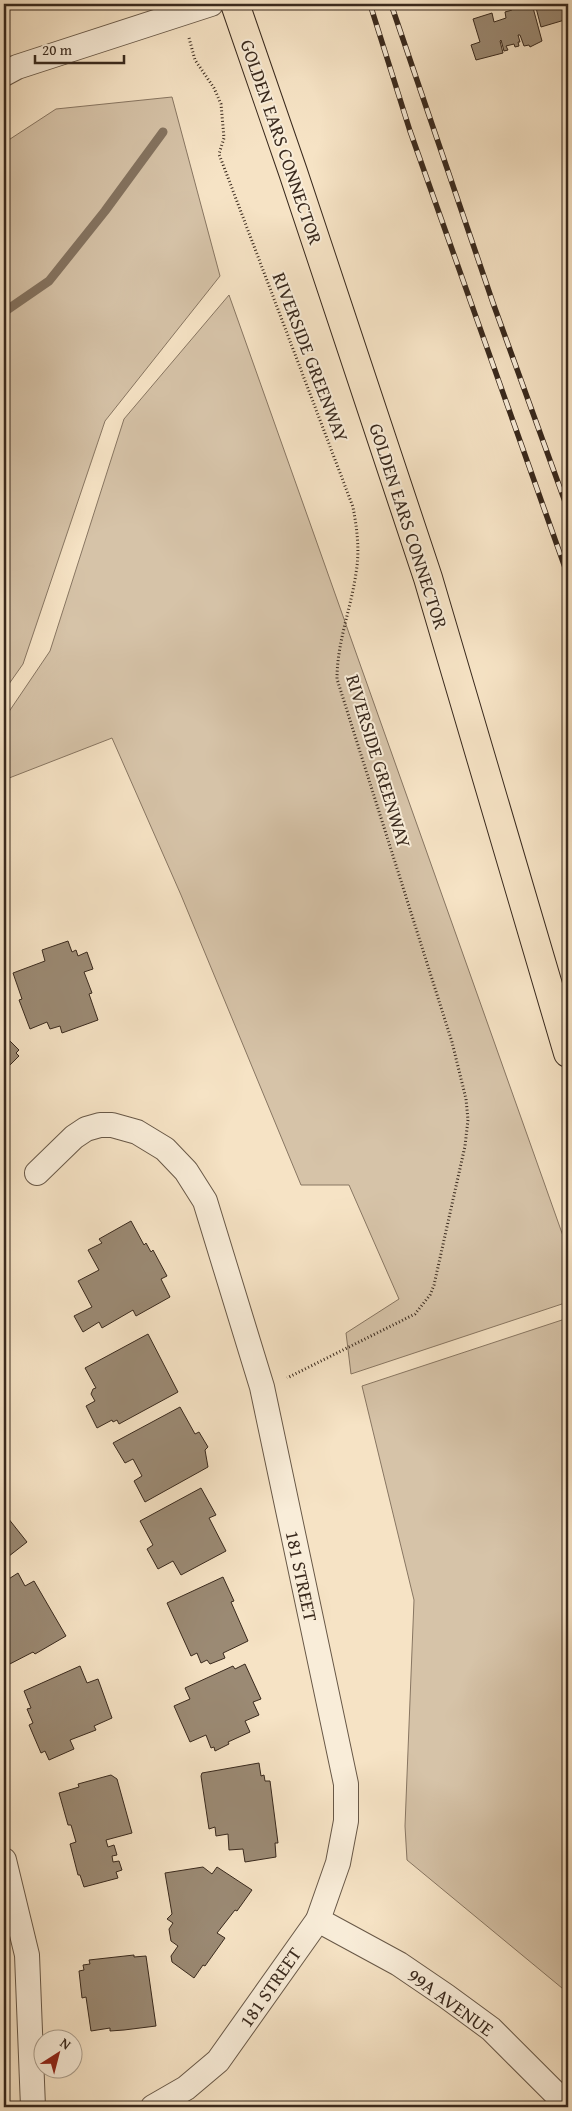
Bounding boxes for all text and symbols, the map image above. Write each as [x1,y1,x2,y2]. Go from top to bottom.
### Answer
scale bar [35,32,124,64]
street label: GOLDEN EARS CONNECTOR [234,36,330,248]
text: 20 m [42,39,73,60]
street label: RIVERSIDE GREENWAY [266,268,357,447]
street label: GOLDEN EARS CONNECTOR [362,419,456,633]
street label: RIVERSIDE GREENWAY [339,671,419,852]
street label: 181 STREET [279,1528,325,1624]
street label: 181 STREET [232,1941,308,2033]
street label: 99A AVENUE [402,1961,500,2043]
north arrow [32,2028,82,2078]
text: N [56,2033,76,2055]

